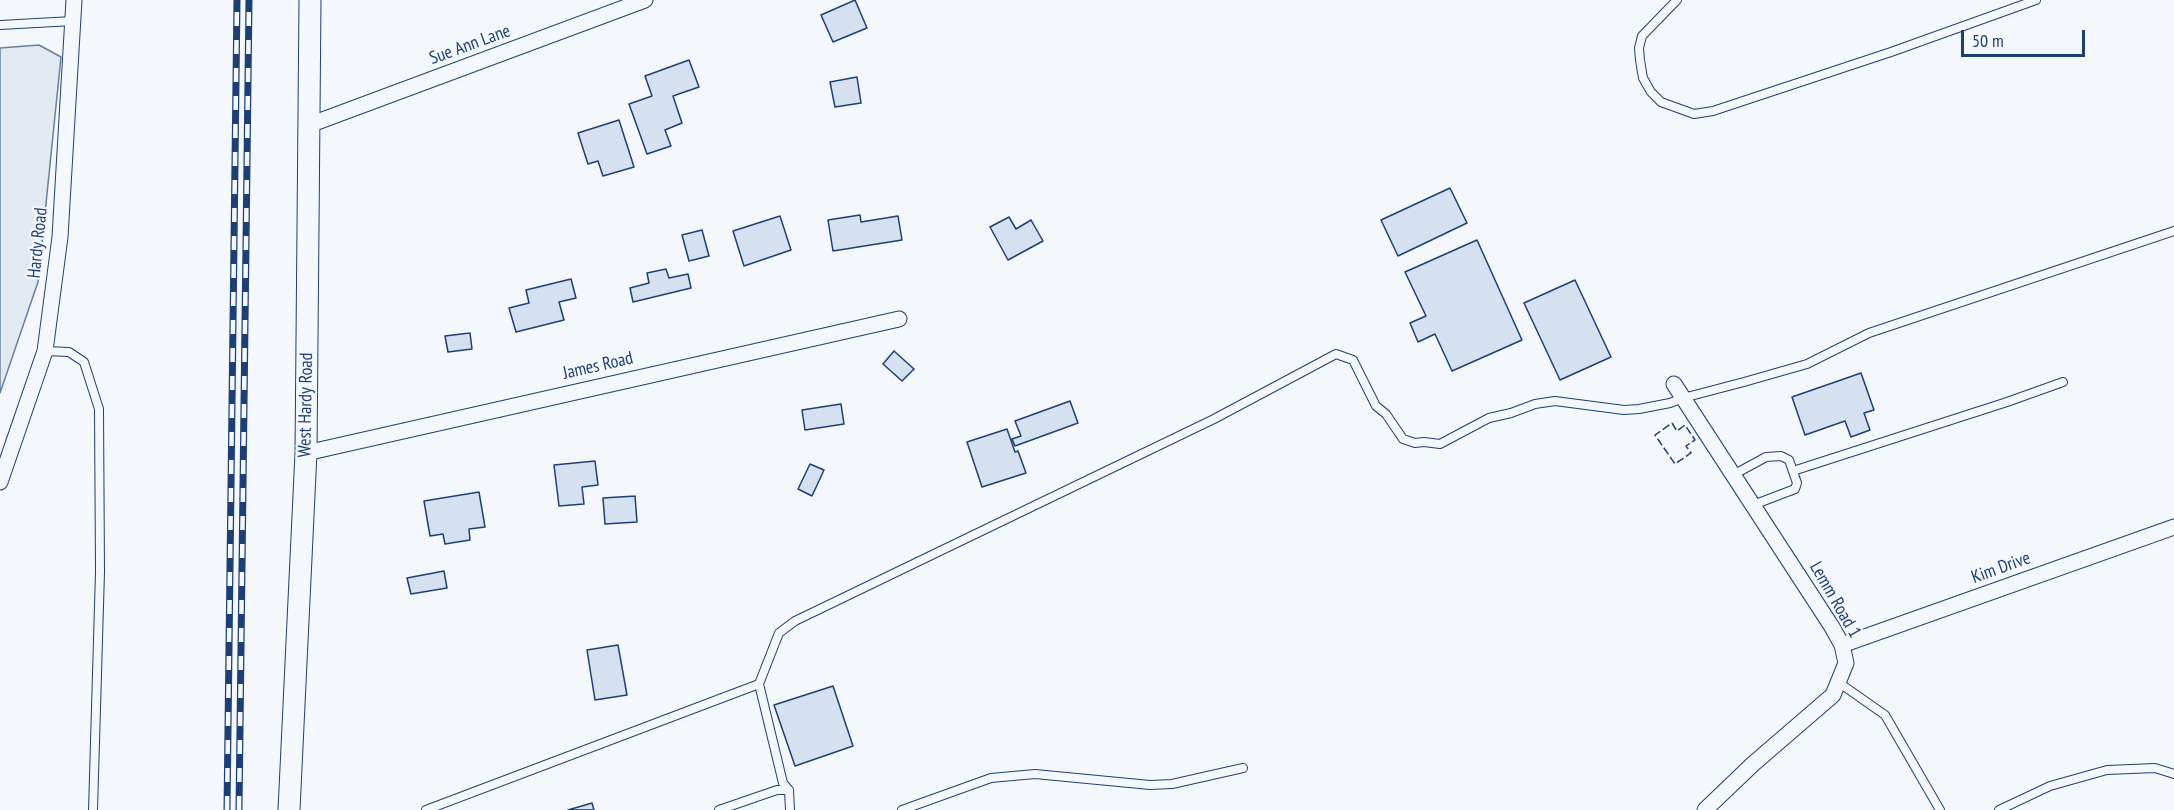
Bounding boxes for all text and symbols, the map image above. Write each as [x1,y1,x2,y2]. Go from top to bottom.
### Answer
scale bar [1964,18,2088,56]
street label: Sue Ann Lane [427,20,513,70]
text: 50 m [1972,29,2004,52]
street label: Hardy Road [24,207,52,279]
street label: James Road [561,347,635,385]
street label: West Hardy Road [294,353,318,457]
street label: Kim Drive [1969,547,2033,589]
street label: Lemm Road 1 [1805,558,1865,642]

